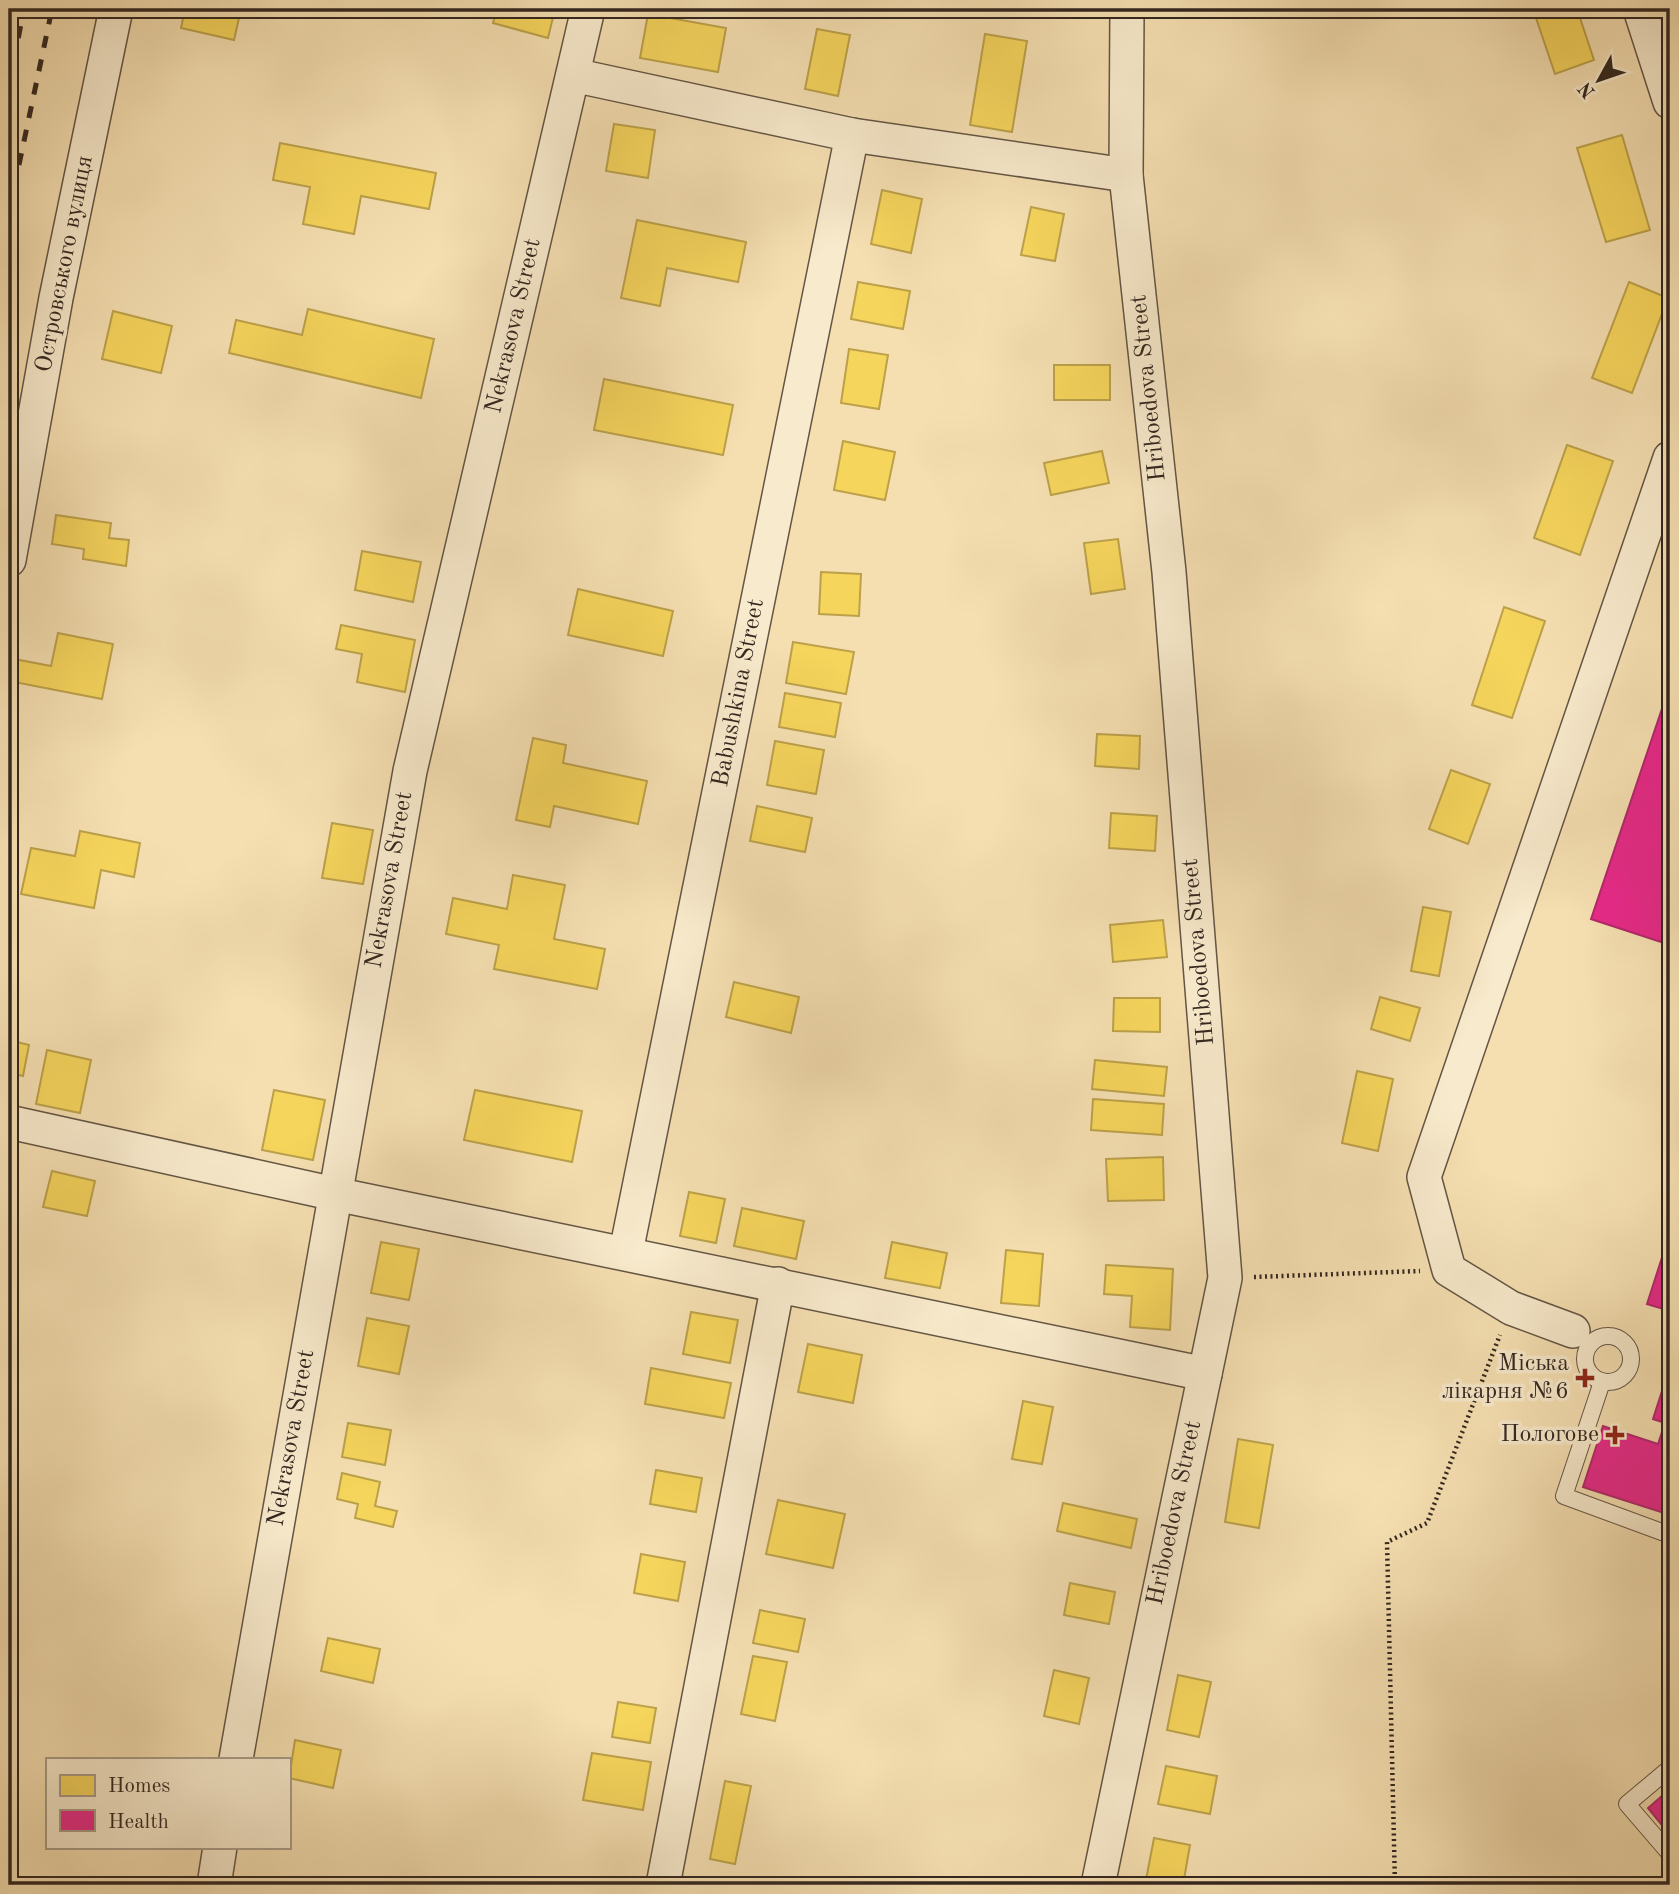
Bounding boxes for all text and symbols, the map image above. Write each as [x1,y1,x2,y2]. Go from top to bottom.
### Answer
north arrow [1564,46,1634,116]
text: N [1576,77,1600,101]
street label: Островського вулиця [32,154,98,374]
street label: Nekrasova Street [482,236,546,416]
street label: Hriboedova Street [1127,293,1171,483]
street label: Babushkina Street [709,597,769,789]
street label: Nekrasova Street [363,790,417,970]
street label: Hriboedova Street [1179,857,1219,1047]
street label: Nekrasova Street [265,1348,319,1528]
place label: Міська лікарня №6 [1442,1352,1569,1404]
marker: Міська лікарня №6 [1575,1368,1595,1388]
street label: Hriboedova Street [1144,1419,1206,1607]
place label: Пологове [1501,1423,1599,1447]
marker: Пологове [1605,1425,1625,1445]
legend [46,1758,290,1848]
text: Homes [108,1776,170,1797]
text: Health [108,1812,169,1833]

